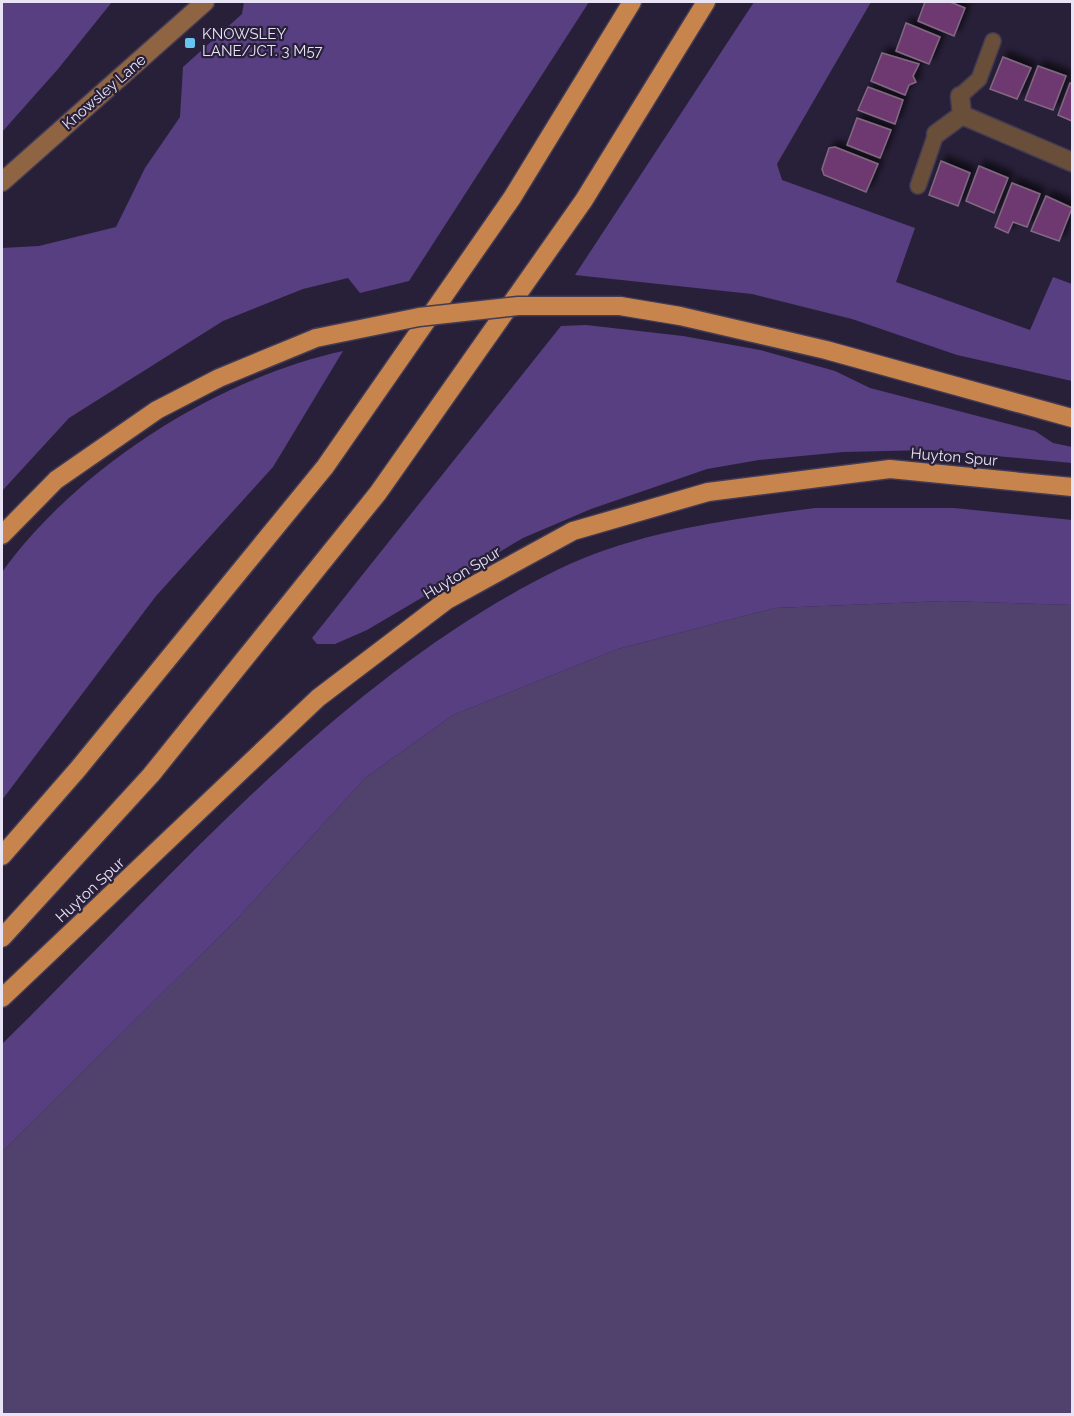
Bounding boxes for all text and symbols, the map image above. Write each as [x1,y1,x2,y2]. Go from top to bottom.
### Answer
place label: KNOWSLEY LANE/JCT. 3 M57 [202,25,323,60]
marker: KNOWSLEY LANE/JCT. 3 M57 [183,36,197,50]
street label: Knowsley Lane [58,51,150,133]
street label: Huyton Spur [910,444,999,470]
street label: Huyton Spur [420,542,505,603]
street label: Huyton Spur [52,853,128,926]

